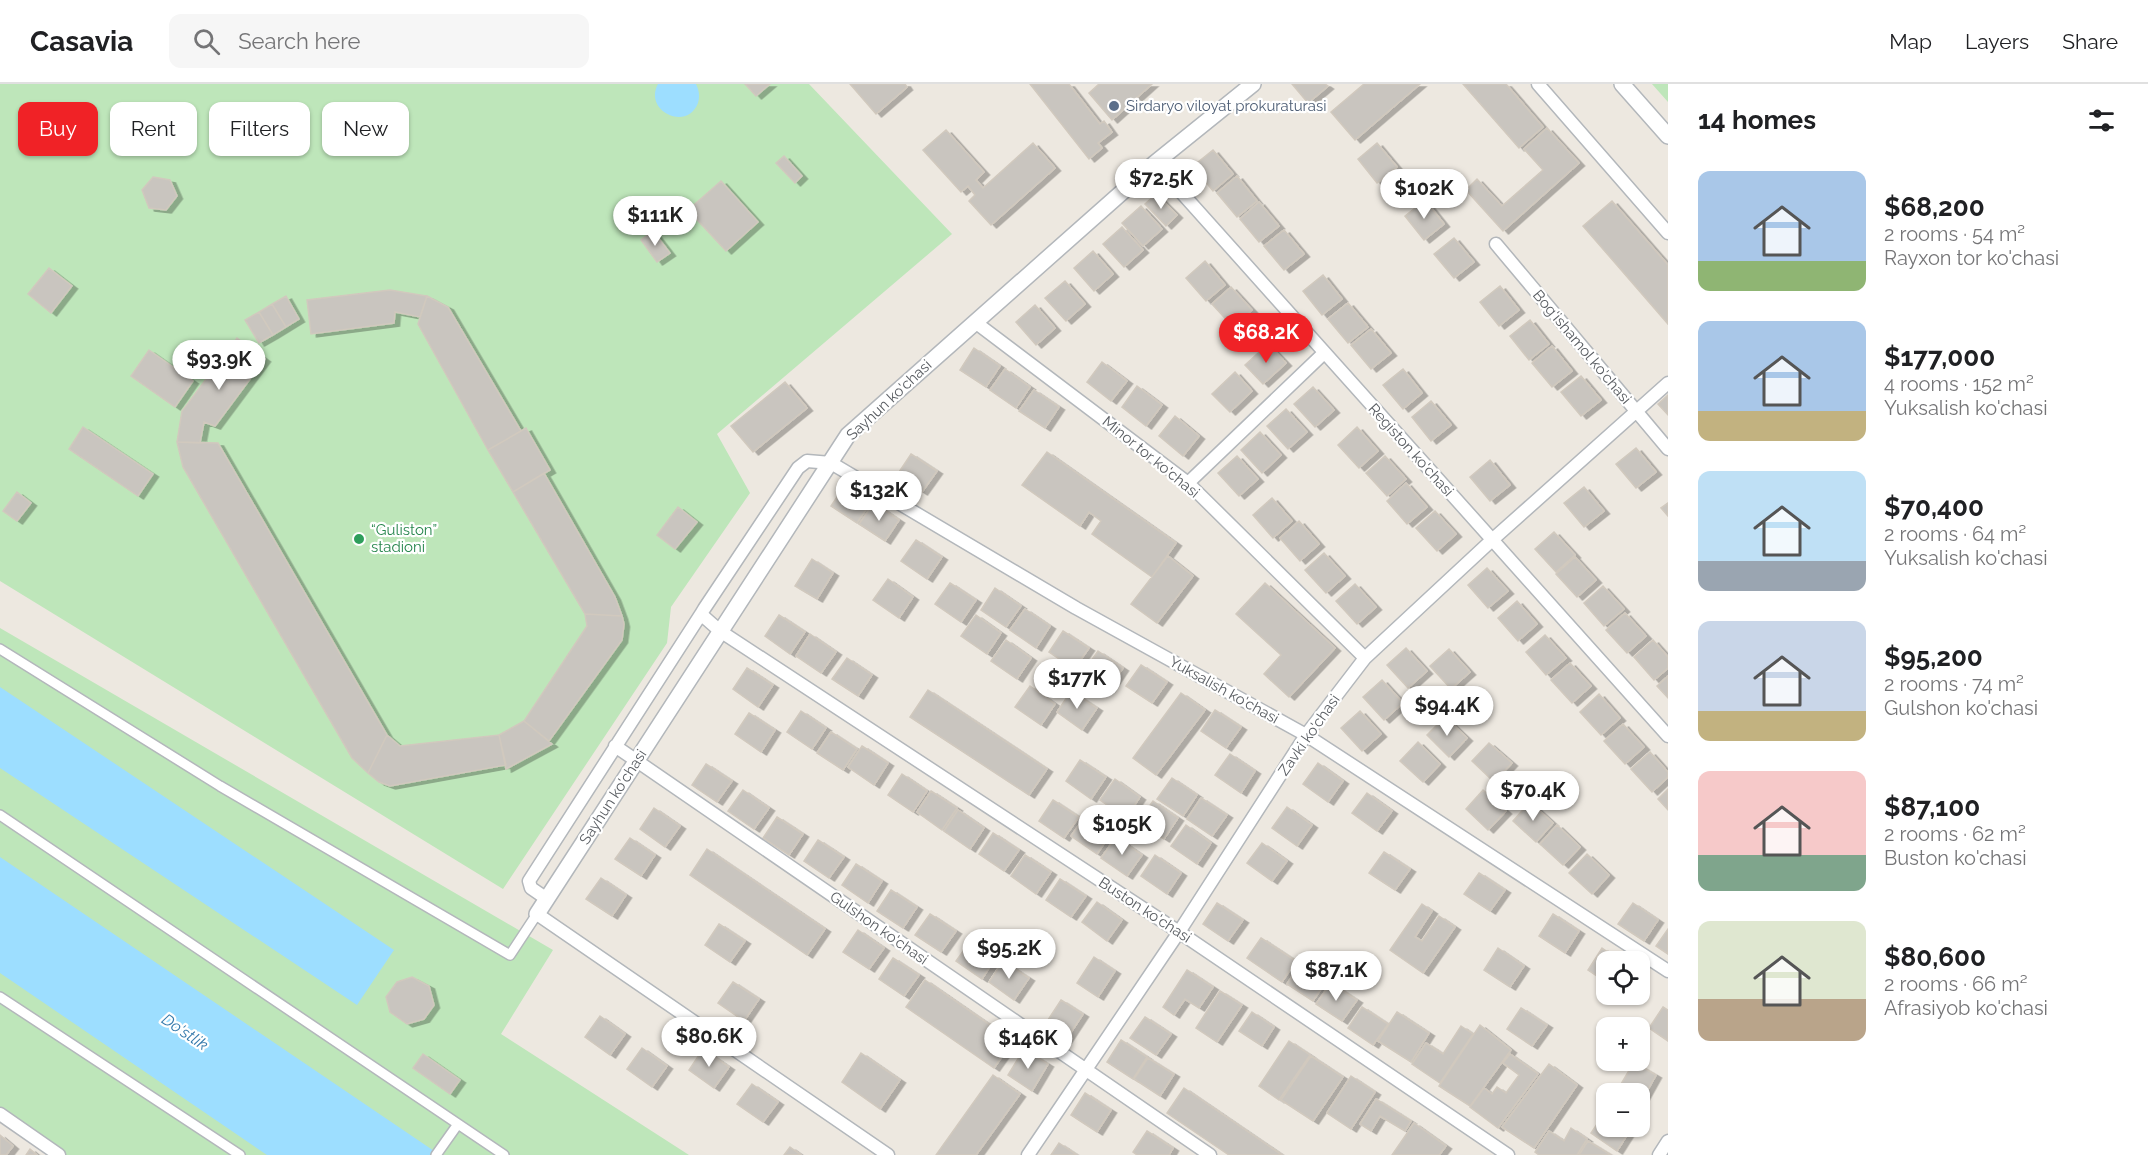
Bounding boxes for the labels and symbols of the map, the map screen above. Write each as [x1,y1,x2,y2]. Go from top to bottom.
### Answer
place label: Sirdaryo viloyat prokuraturasi [1126,97,1327,115]
marker: Sirdaryo viloyat prokuraturasi [1107,99,1121,113]
pin: $72.5K [1112,159,1210,210]
pin: $102K [1382,169,1466,220]
pin: $111K [613,196,697,247]
street label: Bog'ishamol ko'chasi [1529,286,1635,408]
pin: $68.2K [1217,313,1315,364]
pin: $93.9K [170,340,268,391]
street label: Sayhun ko'chasi [843,356,935,444]
street label: Registon ko'chasi [1365,400,1457,500]
street label: Minor tor ko'chasi [1099,412,1203,502]
pin: $132K [837,471,921,522]
place label: “Guliston” stadioni [371,521,437,556]
marker: “Guliston” stadioni [352,532,366,546]
street label: Yuksalish ko'chasi [1166,652,1282,728]
pin: $177K [1035,659,1119,710]
pin: $94.4K [1398,686,1496,737]
street label: Zavki ko'chasi [1274,691,1344,779]
street label: Sayhun ko'chasi [576,746,650,848]
pin: $70.4K [1484,771,1582,822]
pin: $105K [1080,805,1164,856]
street label: Buston ko'chasi [1095,873,1195,947]
street label: Gulshon ko'chasi [826,887,932,969]
pin: $95.2K [960,929,1058,980]
pin: $87.1K [1287,951,1385,1002]
water label: Do'stlik [158,1010,212,1055]
pin: $80.6K [660,1017,758,1068]
pin: $146K [986,1019,1070,1070]

